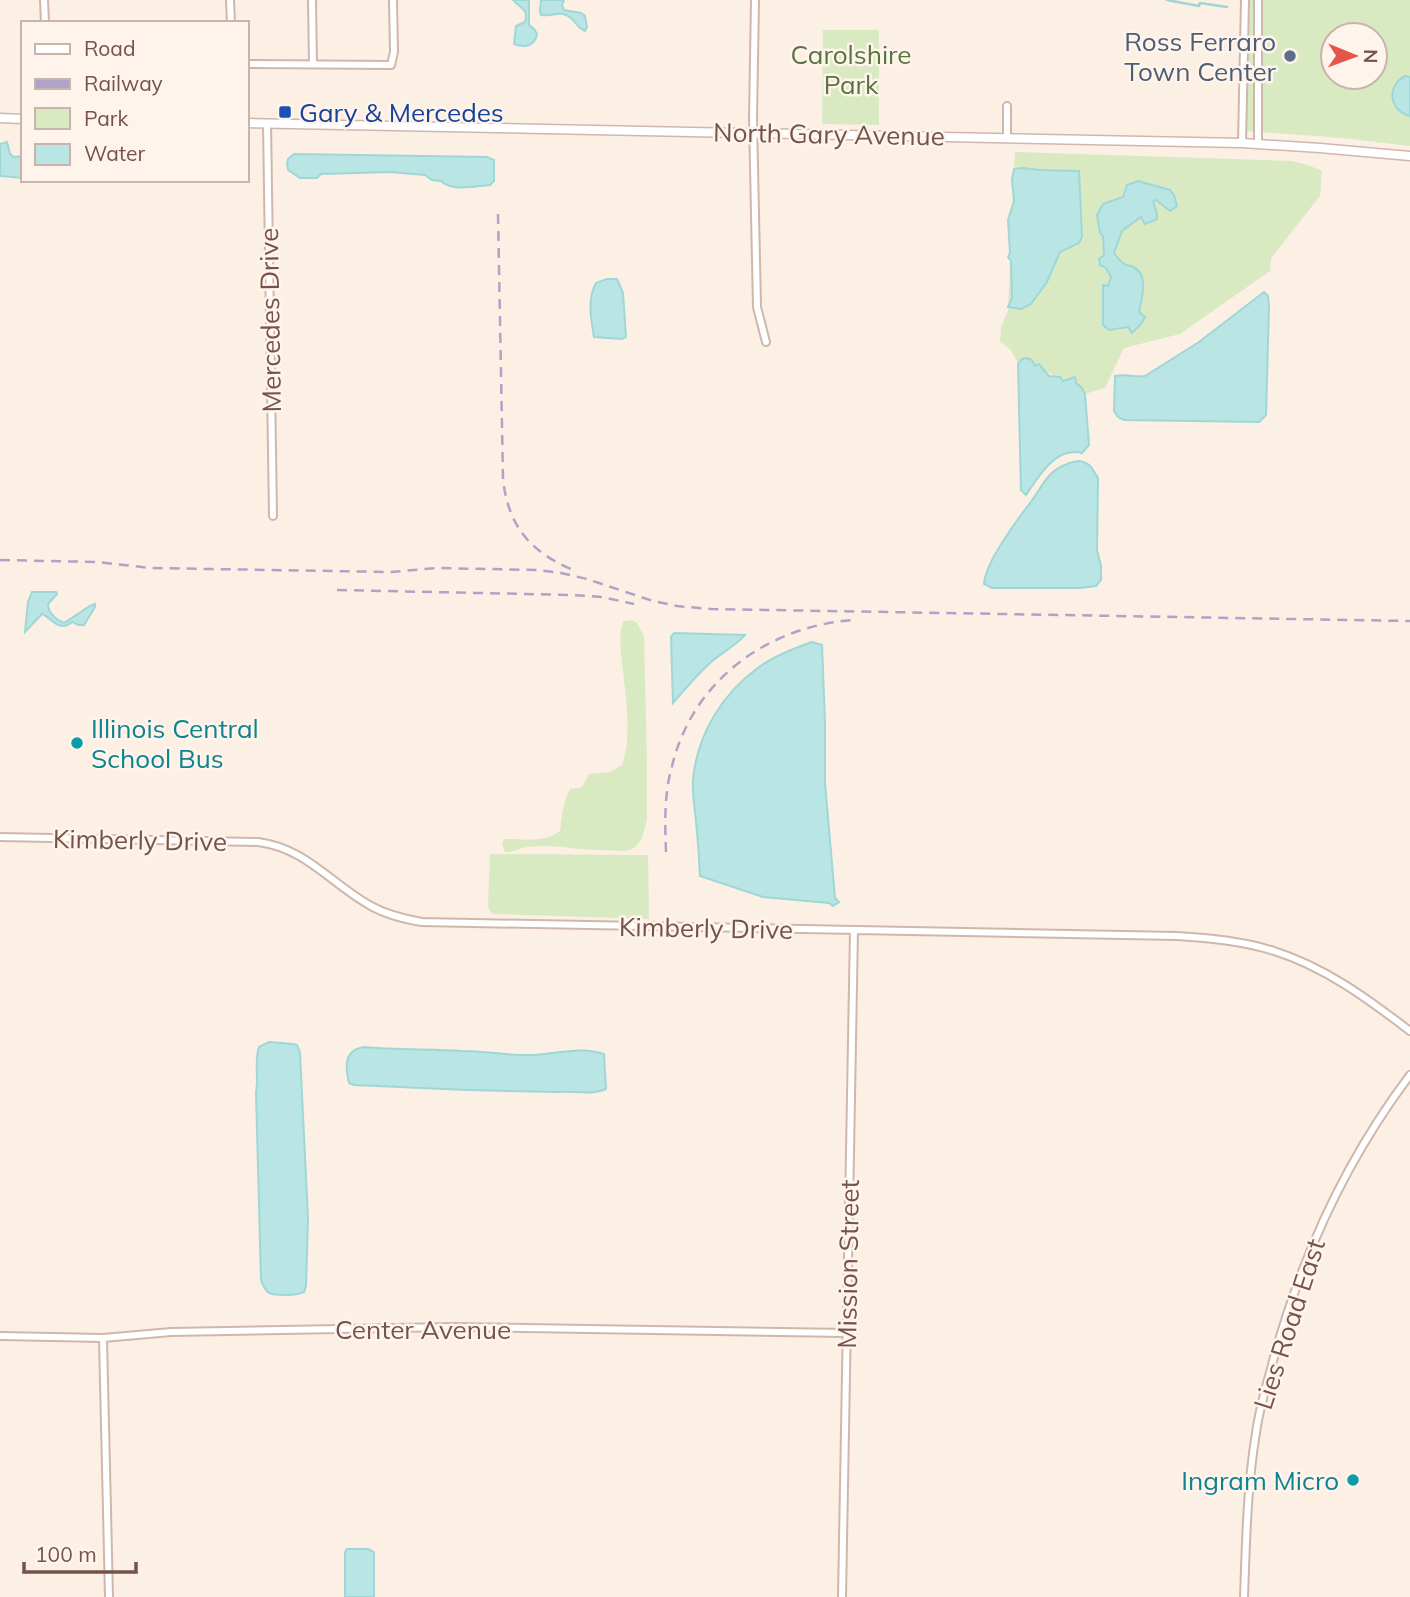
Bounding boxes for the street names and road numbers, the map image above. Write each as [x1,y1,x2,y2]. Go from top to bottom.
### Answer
street label: North Gary Avenue [713,115,945,153]
street label: Mercedes Drive [252,227,288,413]
street label: Kimberly Drive [53,822,227,858]
street label: Kimberly Drive [619,910,793,946]
street label: Mission Street [830,1179,866,1349]
street label: Lies Road East [1246,1235,1332,1413]
street label: Center Avenue [335,1313,511,1346]

